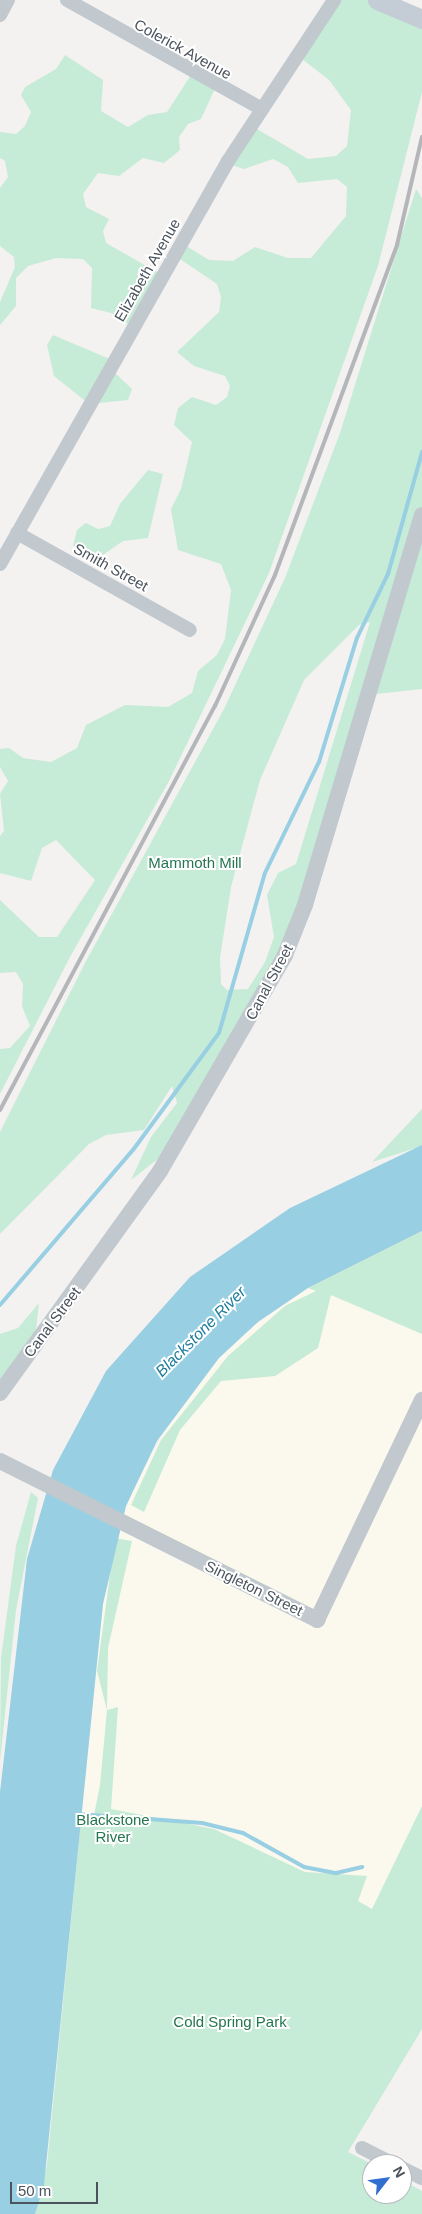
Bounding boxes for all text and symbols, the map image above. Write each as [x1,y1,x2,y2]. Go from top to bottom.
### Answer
street label: Colerick Avenue [131,15,235,83]
street label: Elizabeth Avenue [110,215,184,325]
street label: Smith Street [71,539,151,595]
park label: Mammoth Mill [148,854,242,872]
street label: Canal Street [241,941,297,1023]
street label: Canal Street [20,1283,84,1361]
water label: Blackstone River [152,1283,250,1381]
street label: Singleton Street [202,1557,306,1619]
park label: Blackstone River [76,1810,150,1845]
park label: Cold Spring Park [173,2013,287,2031]
north arrow [362,2154,412,2204]
text: N [390,2164,409,2180]
scale bar [12,2172,100,2204]
text: 50 m [18,2182,51,2199]

